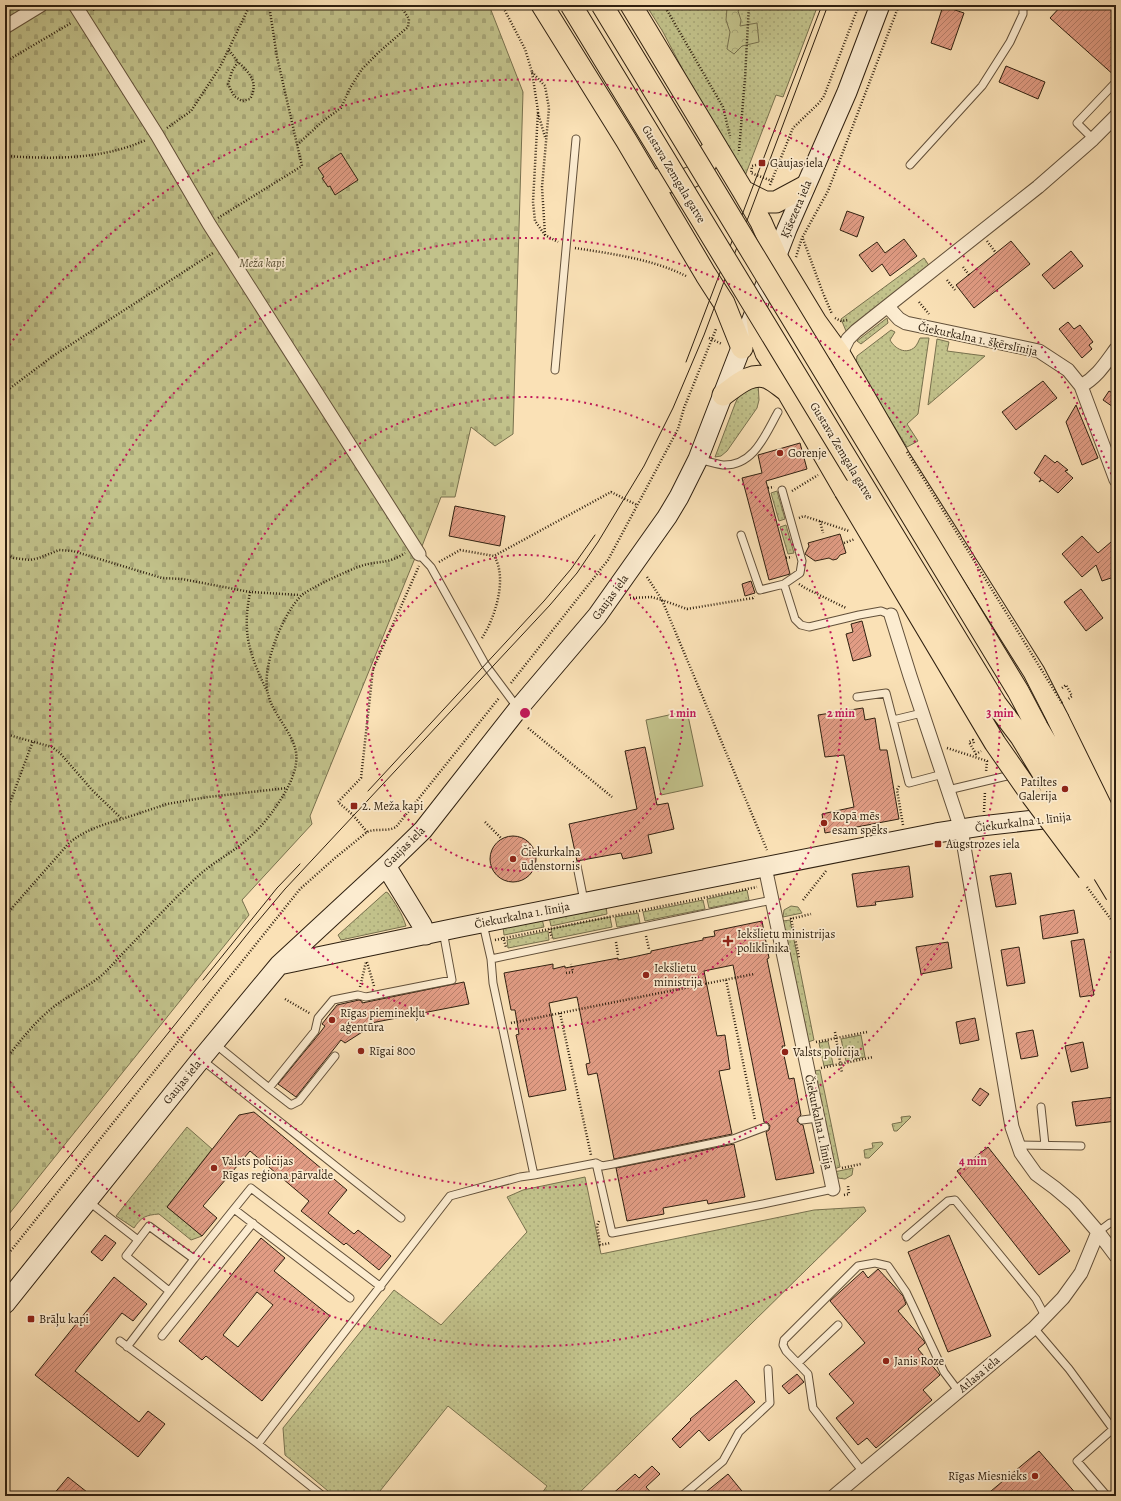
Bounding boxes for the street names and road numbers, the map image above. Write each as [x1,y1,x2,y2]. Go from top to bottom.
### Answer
street label: Gustava Zemgala gatve [638,122,710,226]
street label: Ķīšezera iela [777,177,816,241]
street label: Čiekurkalna 1. šķērslīnija [917,318,1040,360]
street label: Gustava Zemgala gatve [806,399,878,503]
street label: Gaujas iela [588,571,632,623]
street label: Čiekurkalna 1. līnija [974,808,1072,836]
street label: Gaujas iela [380,822,429,871]
street label: Čiekurkalna 1. līnija [473,898,571,932]
street label: Gaujas iela [159,1056,205,1108]
street label: Čiekurkalna 1. līnija [801,1073,837,1171]
street label: Atlasa iela [954,1352,1003,1397]

